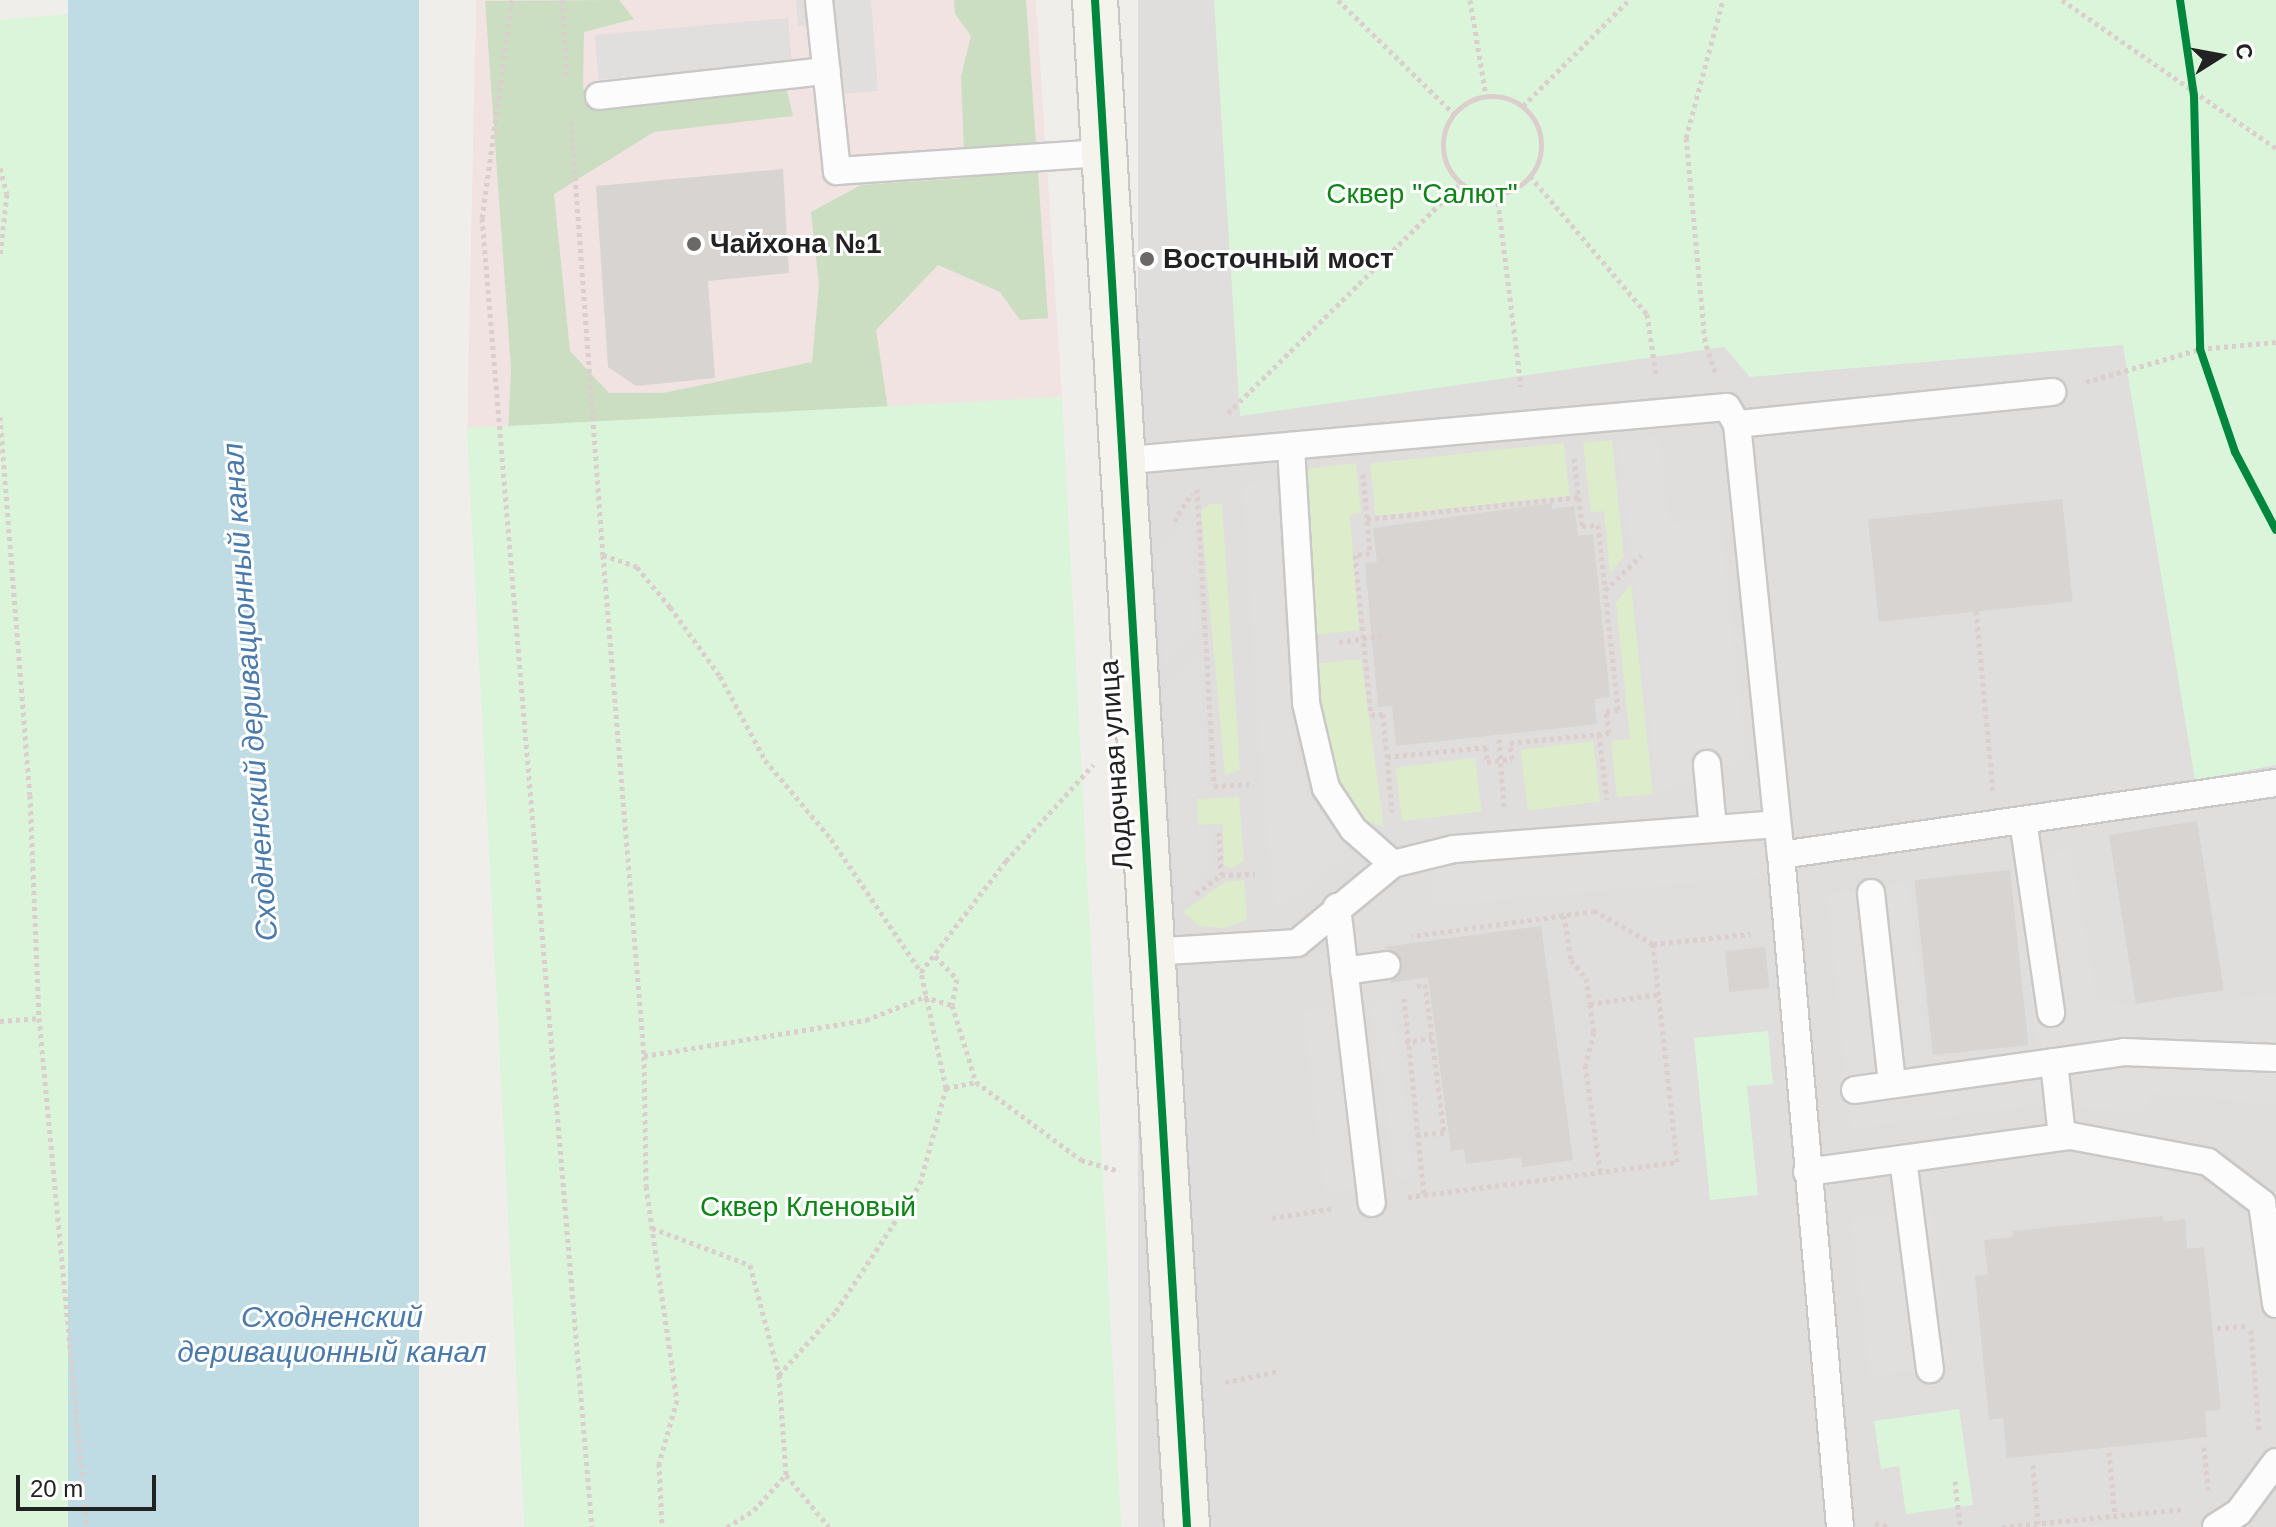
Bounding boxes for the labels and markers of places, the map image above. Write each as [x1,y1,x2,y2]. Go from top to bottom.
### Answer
place label: Чайхона №1 [710,227,881,261]
marker: Чайхона №1 [685,235,703,253]
place label: Восточный мост [1163,242,1394,276]
marker: Восточный мост [1138,250,1156,268]

